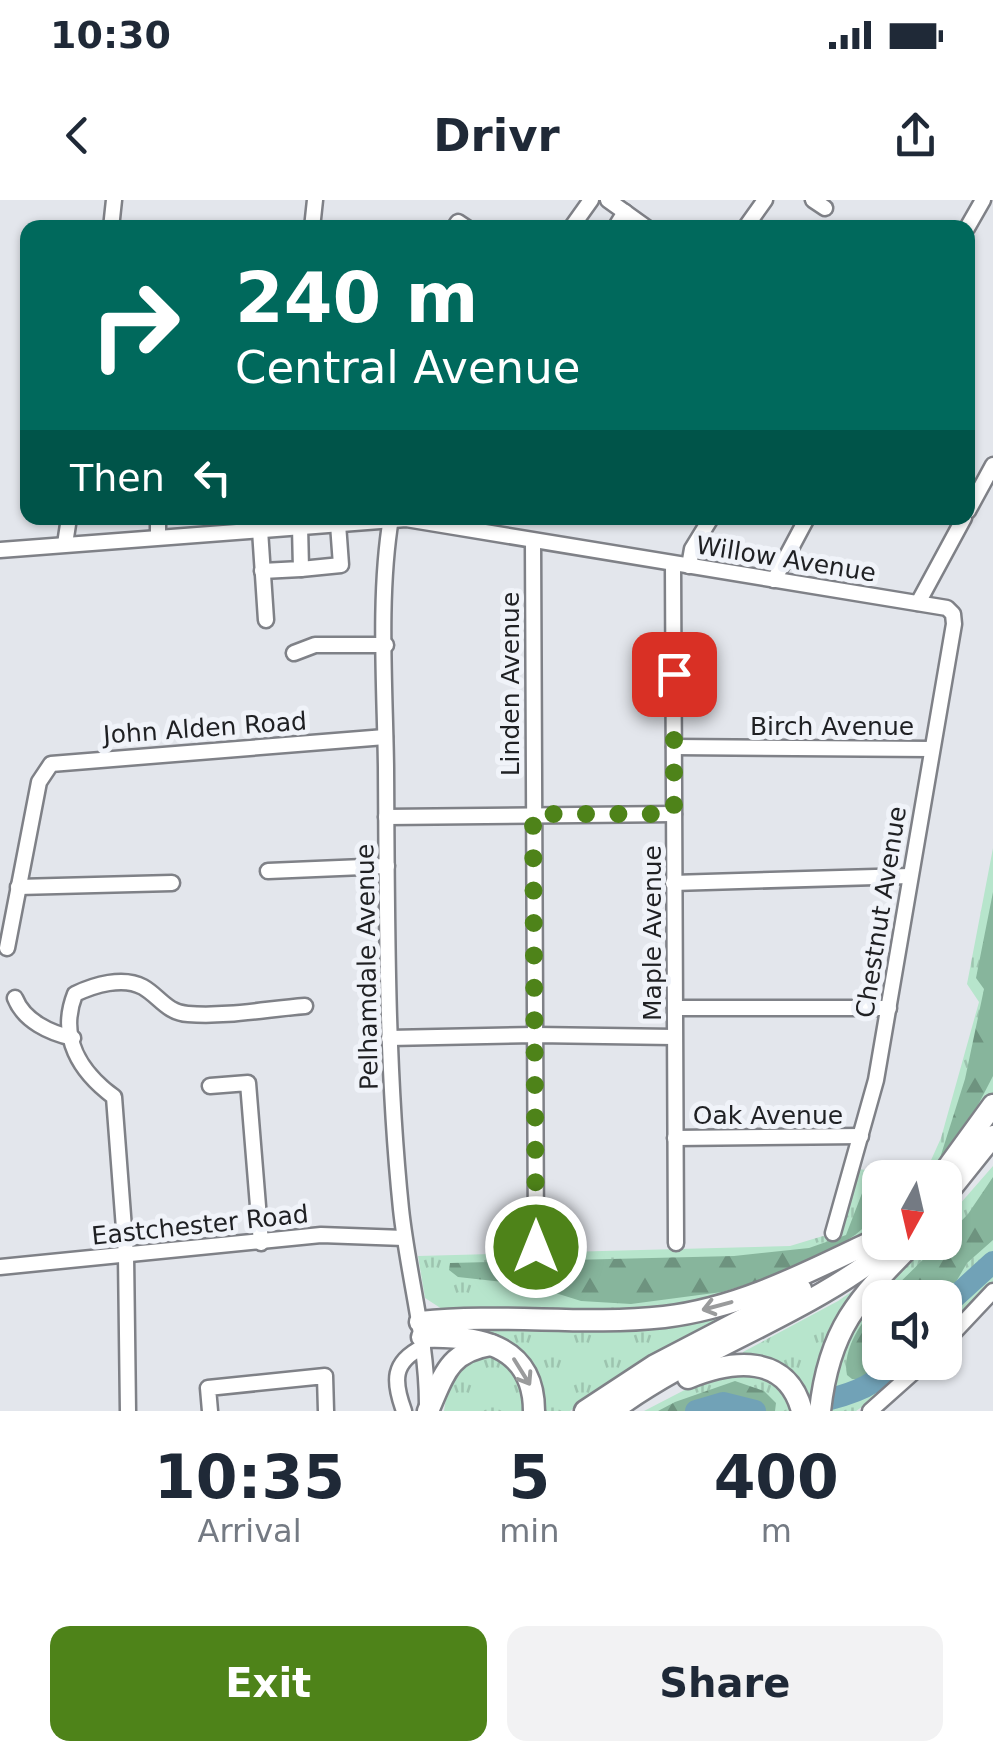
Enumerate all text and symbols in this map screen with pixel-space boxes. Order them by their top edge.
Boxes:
text: 10:30 [50,13,171,57]
icon: back [50,108,105,163]
icon: share [888,108,943,163]
text: Drivr [433,109,560,162]
text: 240 m [235,257,478,339]
icon: right [70,260,200,390]
text: Central Avenue [235,341,580,394]
icon: left [185,450,240,505]
text: Then [70,456,165,500]
street label: Willow Avenue [694,530,878,588]
street label: Linden Avenue [496,592,525,776]
pin [632,632,717,717]
icon: arrive [647,647,702,702]
street label: John Alden Road [100,706,308,750]
street label: Birch Avenue [750,712,914,741]
street label: Chestnut Avenue [850,804,912,1020]
street label: Pelhamdale Avenue [350,844,384,1090]
street label: Maple Avenue [638,845,667,1021]
street label: Oak Avenue [693,1101,843,1130]
north arrow [862,1160,962,1260]
map controls [862,1160,962,1380]
position arrow [484,1195,588,1299]
street label: Eastchester Road [90,1199,310,1251]
button: sound [862,1280,962,1380]
one-way arrow [702,1298,733,1317]
one-way arrow [512,1357,532,1386]
text: 10:35 [154,1442,345,1512]
text: 5 [508,1442,550,1512]
text: 400 [714,1442,839,1512]
text: Arrival [198,1512,302,1550]
text: min [499,1512,560,1550]
text: m [761,1512,792,1550]
button: Exit [50,1626,487,1741]
button: Share [507,1626,943,1741]

